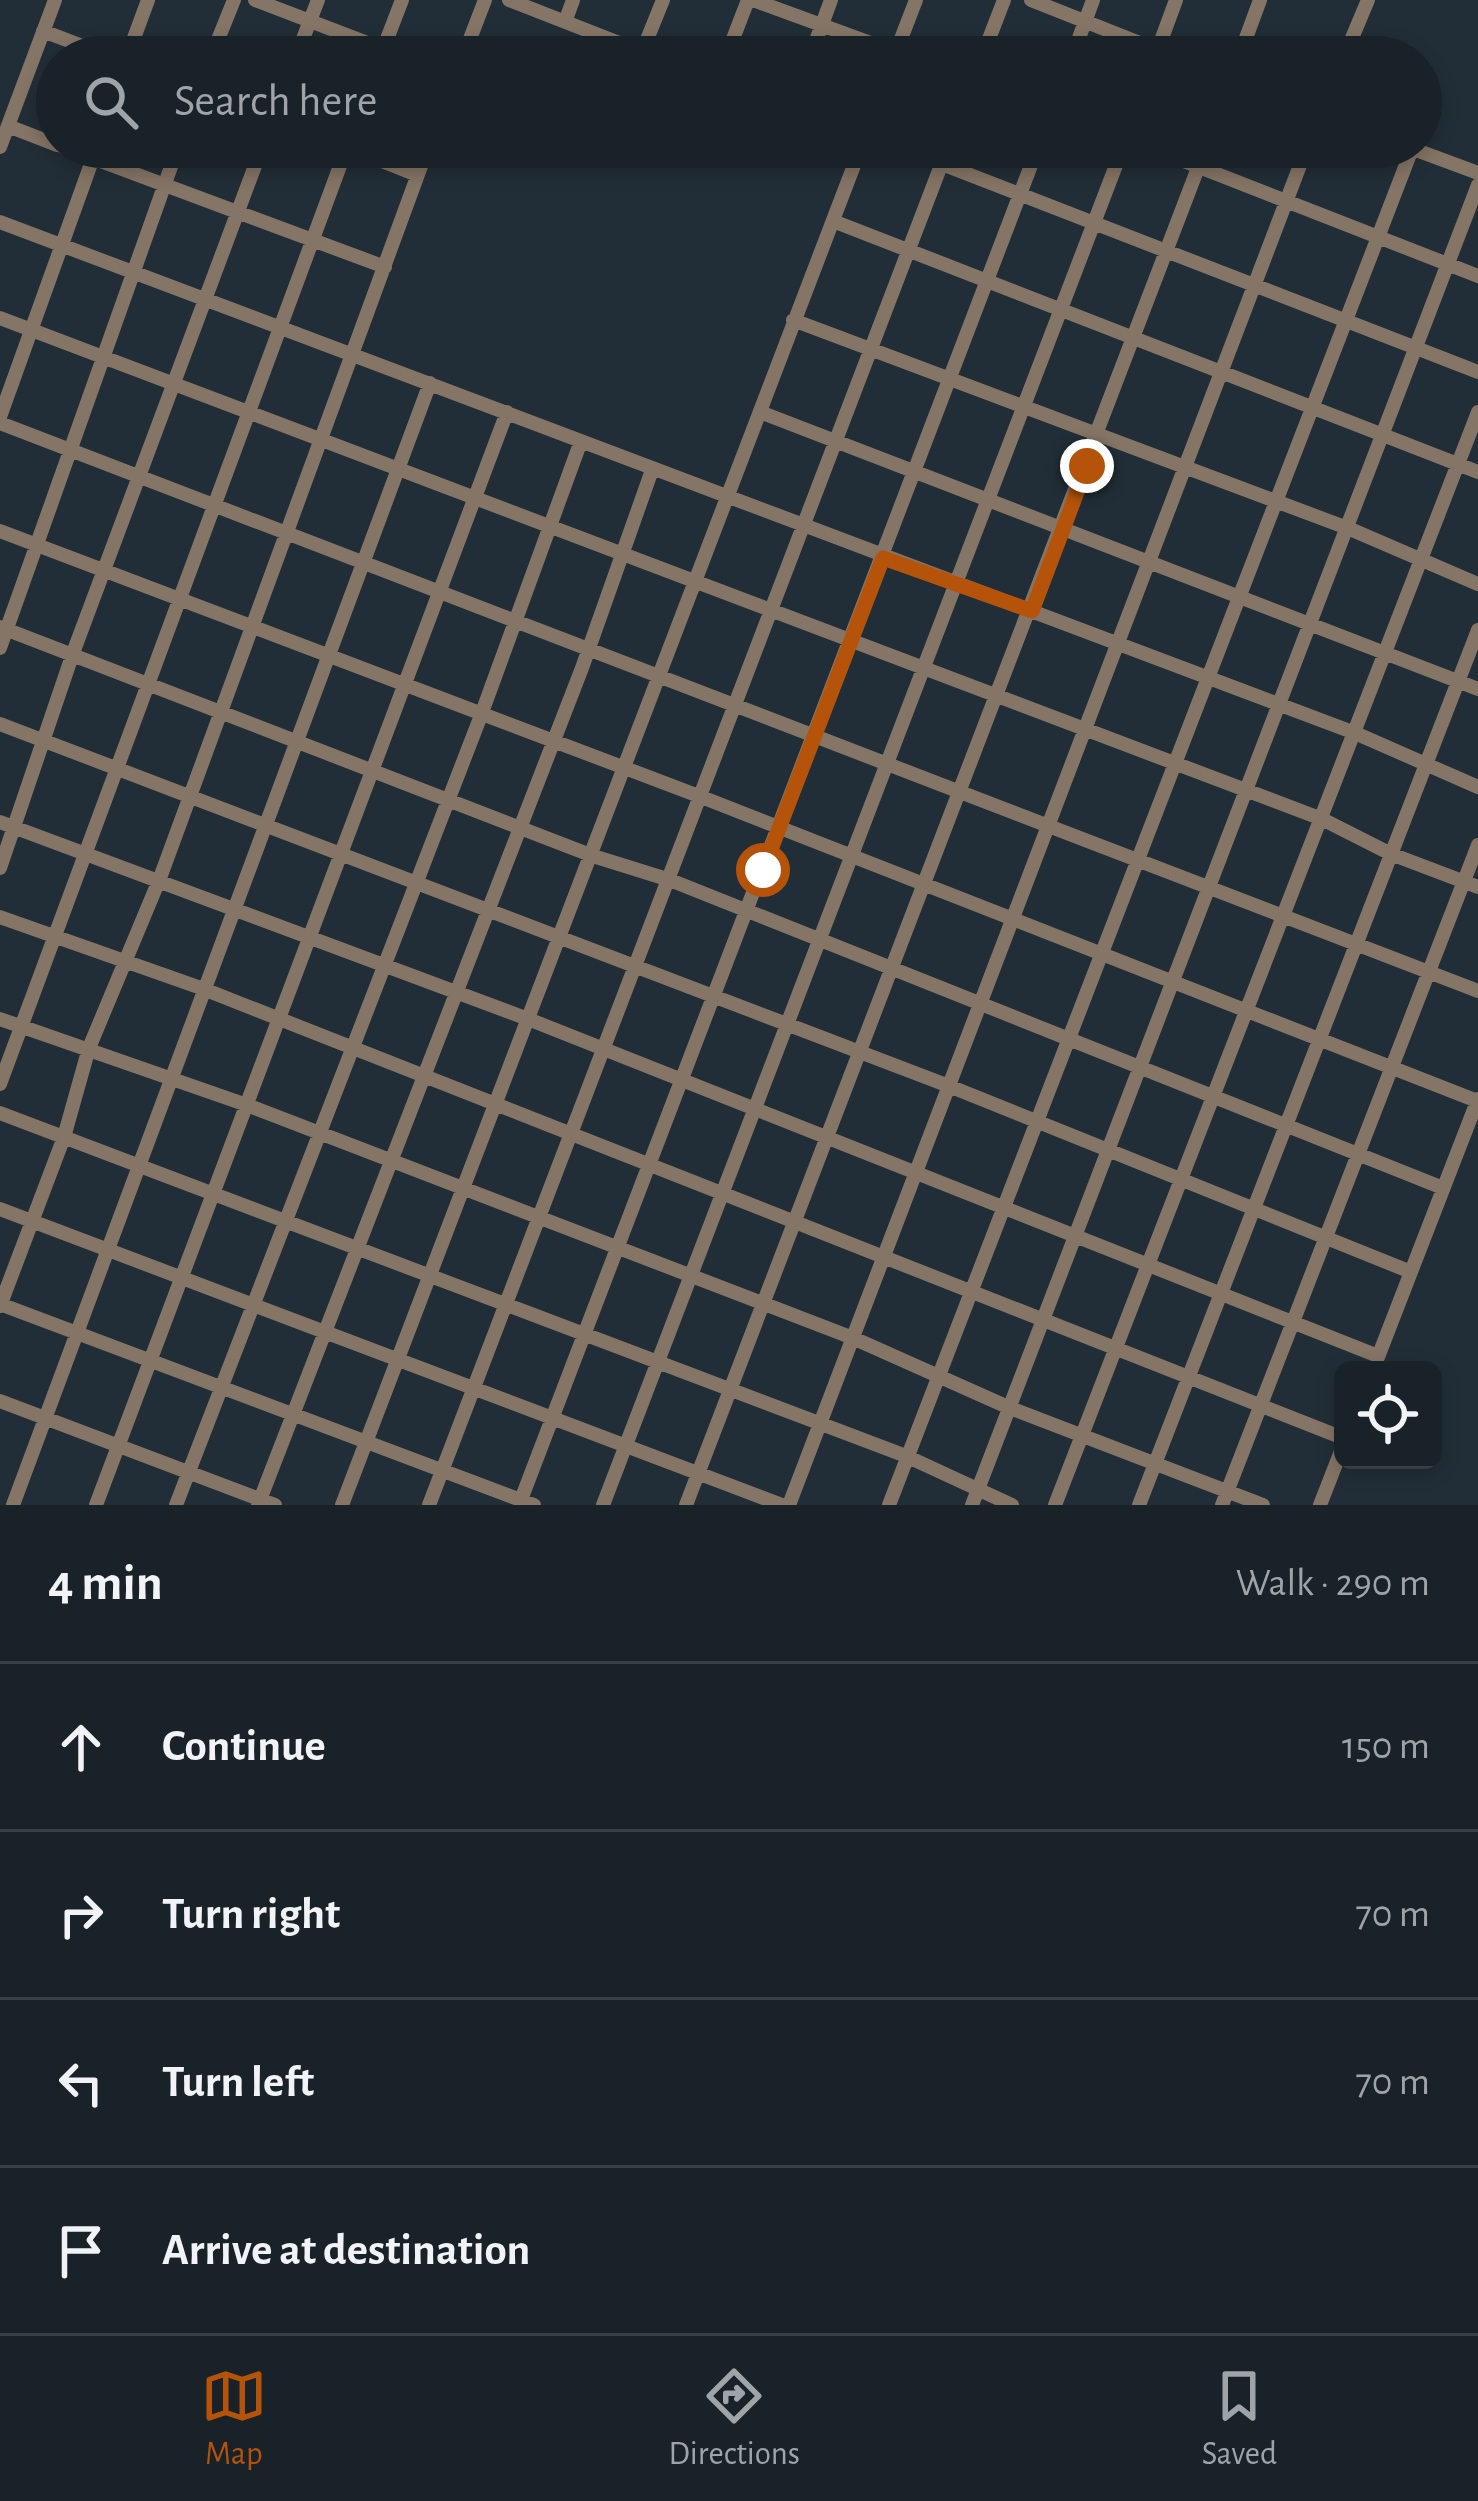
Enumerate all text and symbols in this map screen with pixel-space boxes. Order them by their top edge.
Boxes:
search box [36,36,1442,168]
icon: search [78,69,144,135]
text: Search here [174,79,377,124]
route end [1060,439,1114,493]
route start [736,843,790,897]
map controls [1334,1361,1442,1469]
button: locate [1334,1361,1442,1469]
text: 4 min [48,1558,163,1609]
text: Walk · 290 m [1236,1564,1430,1603]
icon: ahead [48,1714,114,1780]
text: Continue [162,1724,326,1769]
text: 150 m [1342,1727,1430,1766]
icon: right [48,1882,114,1948]
text: Turn right [162,1892,340,1937]
text: 70 m [1356,1895,1430,1934]
icon: left [48,2050,114,2116]
text: Turn left [162,2060,314,2105]
text: 70 m [1356,2063,1430,2102]
icon: arrive [48,2218,114,2284]
text: Arrive at destination [162,2228,530,2273]
tab: Map [201,2363,267,2475]
tab: Directions [668,2363,800,2475]
tab: Saved [1202,2363,1277,2475]

